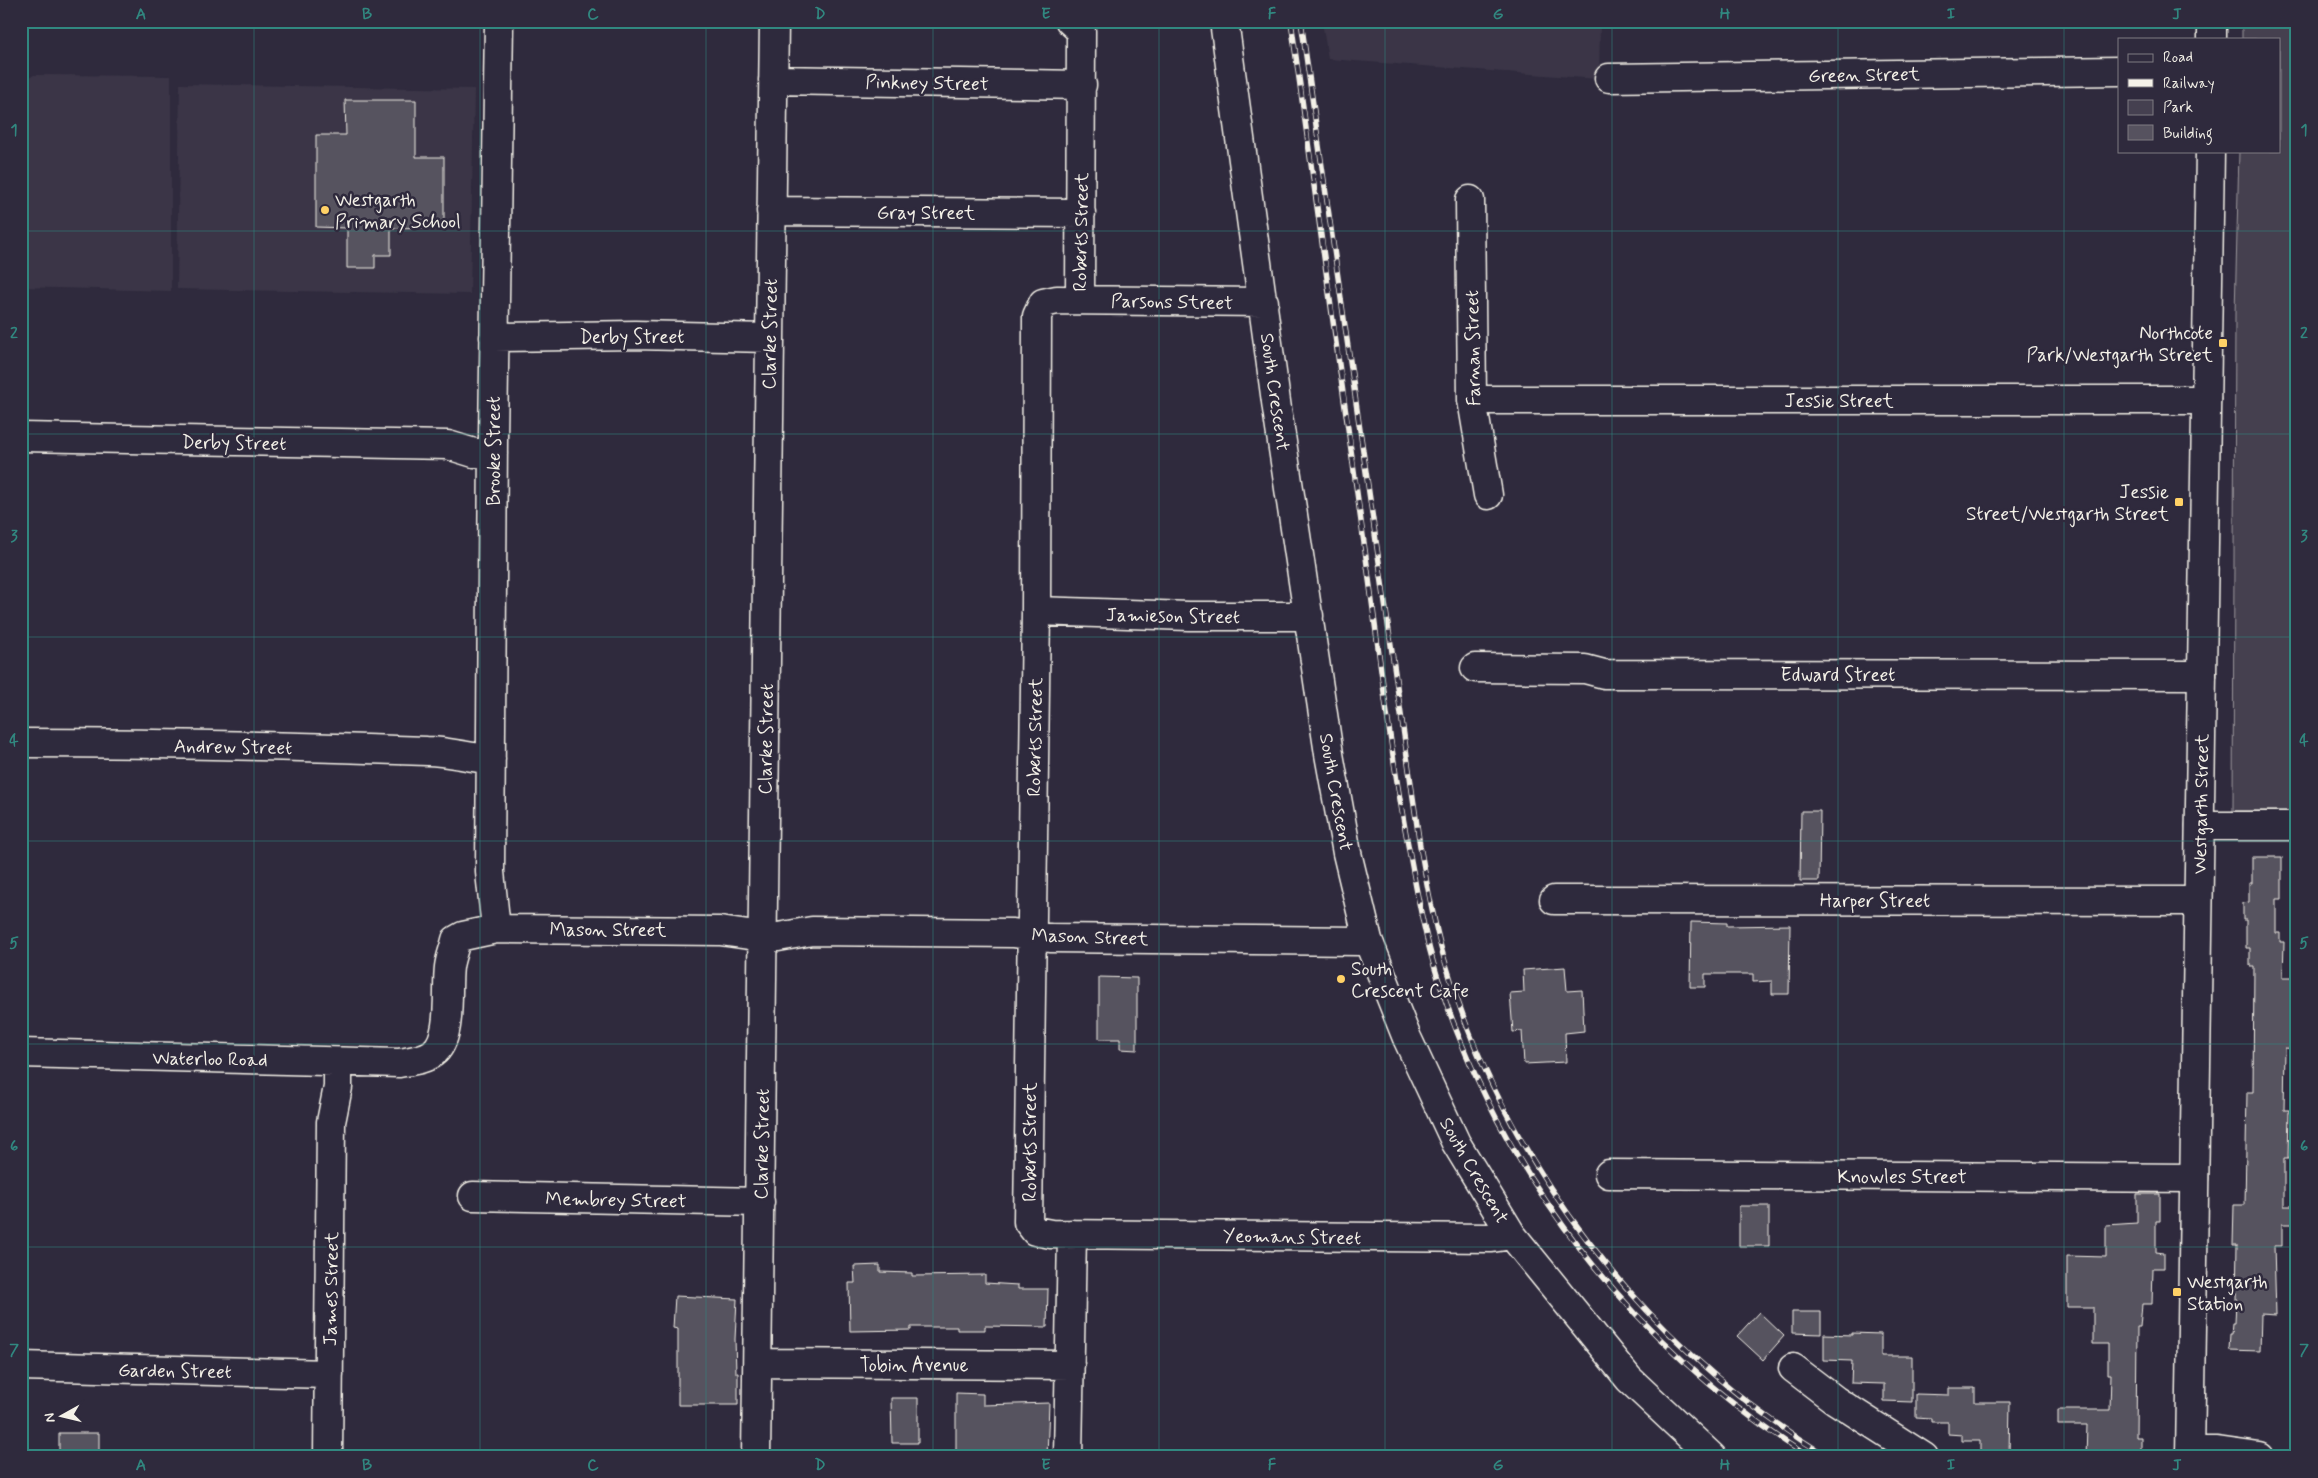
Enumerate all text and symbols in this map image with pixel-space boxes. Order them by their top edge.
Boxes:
text: A [136,4,146,25]
text: B [362,4,372,25]
text: C [587,4,599,25]
text: D [814,4,826,25]
text: E [1041,4,1051,25]
text: F [1268,4,1277,25]
text: G [1493,4,1504,25]
text: H [1720,4,1731,25]
text: I [1947,4,1956,25]
text: J [2172,4,2182,25]
legend [2118,38,2280,152]
text: Road [2163,48,2193,68]
street label: Green Street [1808,62,1920,89]
street label: Pinkney Street [865,70,989,97]
text: Railway [2163,74,2215,94]
text: Park [2163,98,2193,118]
text: 1 [10,120,18,141]
text: 1 [2300,120,2308,141]
text: Building [2163,124,2213,145]
street label: Roberts Street [1068,172,1095,292]
place label: Westgarth Primary School [335,188,461,235]
street label: Gray Street [877,201,975,226]
marker: Westgarth Primary School [319,204,331,216]
street label: Clarke Street [757,278,784,390]
street label: Parsons Street [1111,289,1233,316]
street label: Farnan Street [1460,290,1487,406]
place label: Northcote Park/Westgarth Street [2027,321,2213,369]
text: 2 [10,323,18,344]
text: 2 [2300,323,2308,344]
street label: Derby Street [580,325,684,351]
street label: South Crescent [1254,331,1295,453]
marker: Northcote Park/Westgarth Street [2217,337,2229,349]
street label: Jessie Street [1784,389,1894,414]
street label: Brooke Street [482,396,507,506]
street label: Derby Street [181,430,287,458]
place label: Jessie Street/Westgarth Street [1966,480,2169,528]
marker: Jessie Street/Westgarth Street [2173,496,2185,508]
text: 3 [10,526,18,547]
text: 3 [2300,526,2308,547]
street label: Jamieson Street [1106,603,1240,630]
street label: Edward Street [1781,663,1895,688]
street label: Roberts Street [1022,677,1049,797]
street label: Clarke Street [753,683,780,795]
text: 4 [9,730,19,751]
text: 4 [2299,730,2309,751]
street label: South Crescent [1313,731,1358,853]
street label: Andrew Street [174,734,292,761]
street label: Westgarth Street [2188,734,2216,874]
street label: Harper Street [1820,889,1930,914]
street label: Mason Street [549,918,667,943]
street label: Mason Street [1031,923,1149,952]
text: 5 [9,933,19,954]
text: 5 [2299,933,2309,954]
place label: South Crescent Cafe [1351,957,1469,1004]
marker: South Crescent Cafe [1335,973,1347,985]
street label: Waterloo Road [152,1046,268,1073]
street label: Roberts Street [1018,1082,1043,1202]
street label: Clarke Street [749,1088,776,1200]
street label: South Crescent [1433,1113,1514,1229]
text: 6 [10,1136,18,1157]
text: 6 [2300,1136,2308,1157]
street label: Knowles Street [1837,1165,1967,1190]
street label: Membrey Street [545,1187,687,1214]
street label: Yeomans Street [1223,1224,1361,1251]
street label: James Street [318,1232,345,1346]
place label: Westgarth Station [2187,1270,2268,1317]
marker: Westgarth Station [2171,1286,2183,1298]
text: 7 [9,1340,19,1361]
text: 7 [2299,1340,2309,1361]
street label: Tobin Avenue [860,1353,968,1378]
street label: Garden Street [118,1358,232,1385]
north arrow [38,1390,88,1440]
text: N [41,1412,60,1424]
text: A [136,1455,146,1476]
text: B [362,1455,372,1476]
text: C [587,1455,599,1476]
text: D [814,1455,826,1476]
text: E [1041,1455,1051,1476]
text: F [1268,1455,1277,1476]
text: G [1493,1455,1504,1476]
text: H [1720,1455,1731,1476]
text: I [1947,1455,1956,1476]
text: J [2172,1455,2182,1476]

